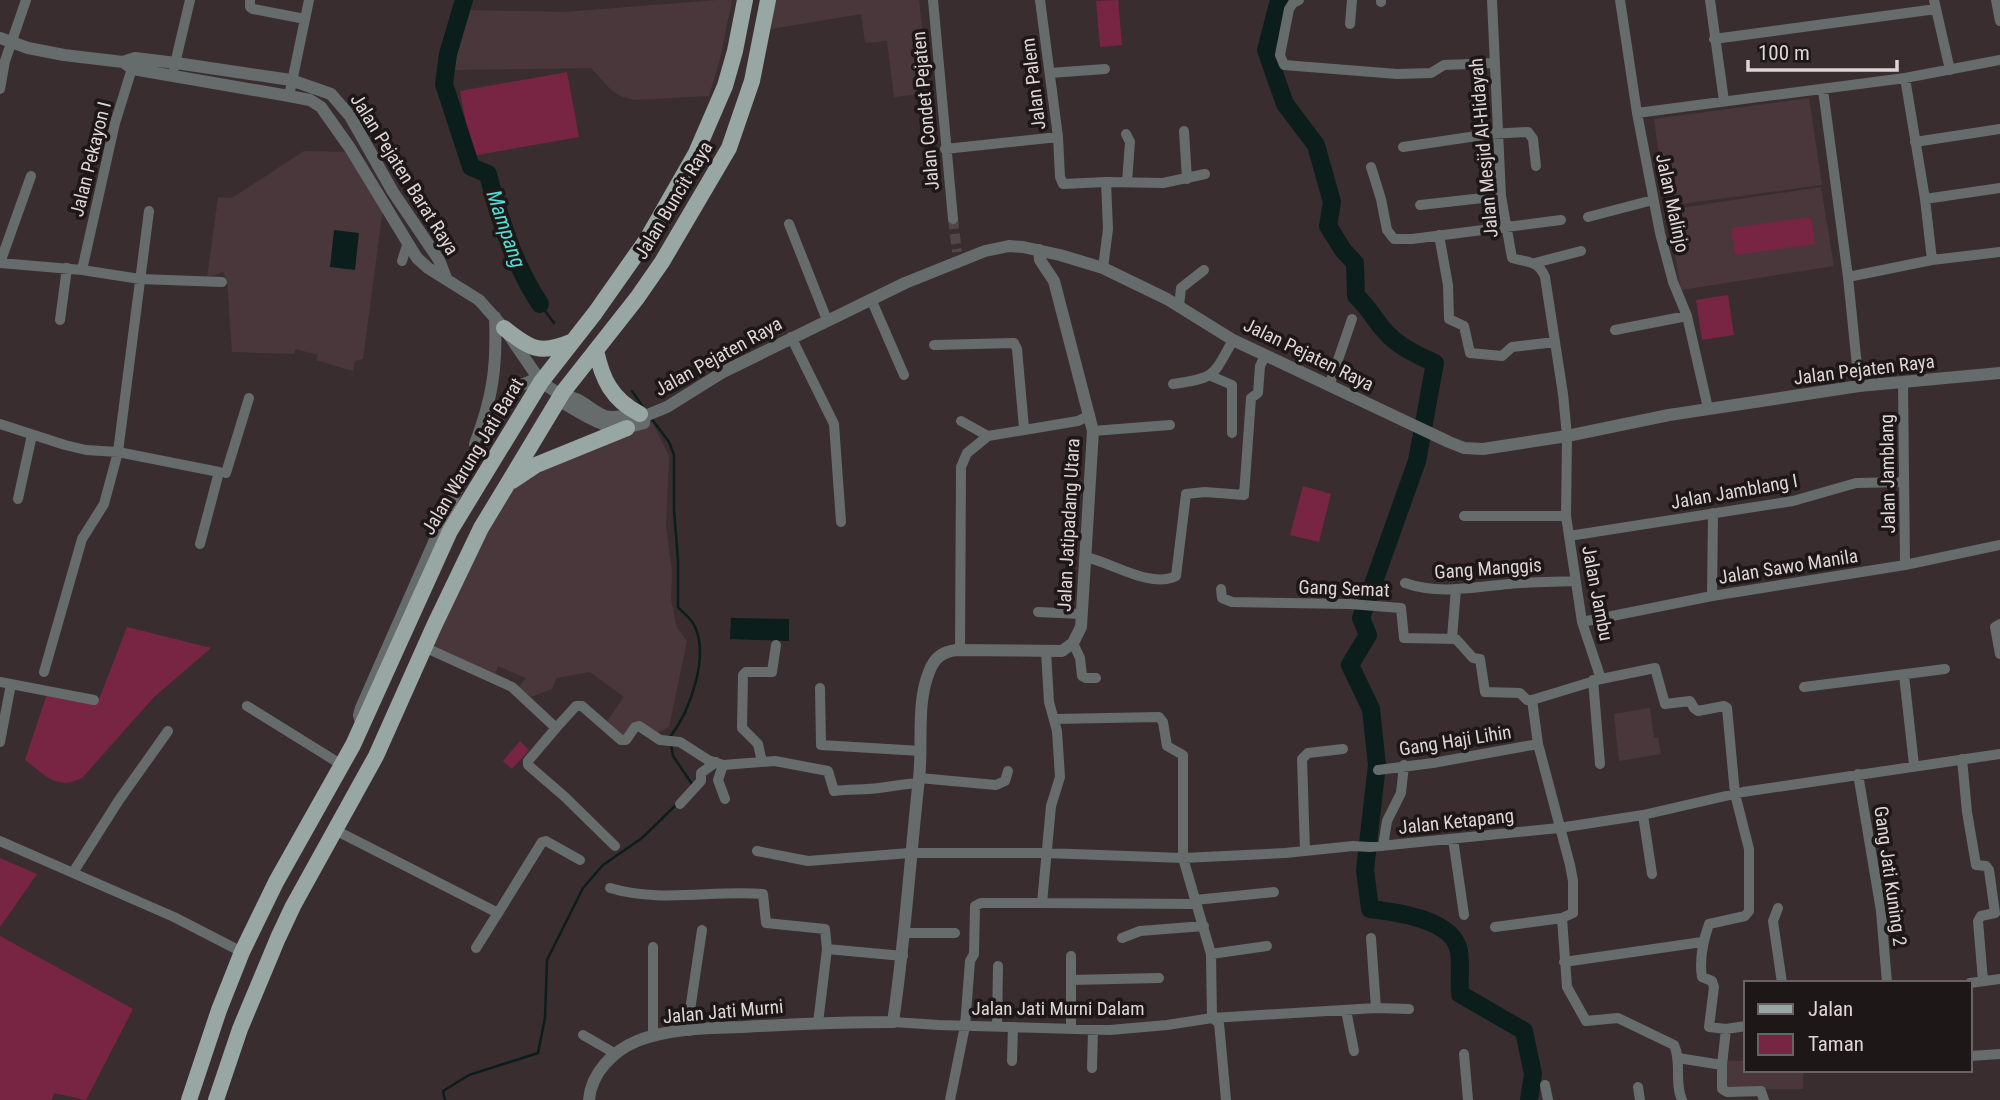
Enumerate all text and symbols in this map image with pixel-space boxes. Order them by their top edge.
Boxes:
scale bar [1748,28,1897,72]
street label: Jalan Condet Pejaten [907,30,944,191]
street label: Jalan Palem [1016,37,1051,131]
text: 100 m [1758,41,1810,65]
street label: Jalan Mesjid Al-Hidayah [1464,57,1503,239]
street label: Jalan Pejaten Barat Raya [346,89,464,259]
street label: Jalan Pekayon I [65,99,116,219]
street label: Jalan Buncit Raya [629,137,718,263]
street label: Jalan Malinjo [1651,152,1694,255]
water label: Mampang [482,187,530,271]
street label: Jalan Pejaten Raya [651,312,786,401]
street label: Jalan Pejaten Raya [1240,313,1378,396]
street label: Jalan Pejaten Raya [1792,349,1936,390]
street label: Jalan Warung Jati Barat [417,374,528,539]
street label: Jalan Jamblang [1875,414,1900,534]
street label: Jalan Jatipadang Utara [1052,438,1085,612]
street label: Jalan Jamblang I [1669,469,1799,514]
street label: Jalan Jambu [1577,544,1618,643]
street label: Jalan Sawo Manila [1717,544,1860,589]
street label: Gang Manggis [1434,553,1543,584]
street label: Gang Semat [1298,575,1390,602]
street label: Gang Haji Lihin [1397,720,1513,761]
street label: Jalan Ketapang [1397,804,1515,839]
street label: Gang Jati Kuning 2 [1869,805,1912,948]
legend [1744,981,1972,1072]
street label: Jalan Jati Murni [662,995,784,1028]
street label: Jalan Jati Murni Dalam [972,997,1144,1020]
text: Jalan [1808,997,1853,1021]
text: Taman [1808,1032,1864,1056]

